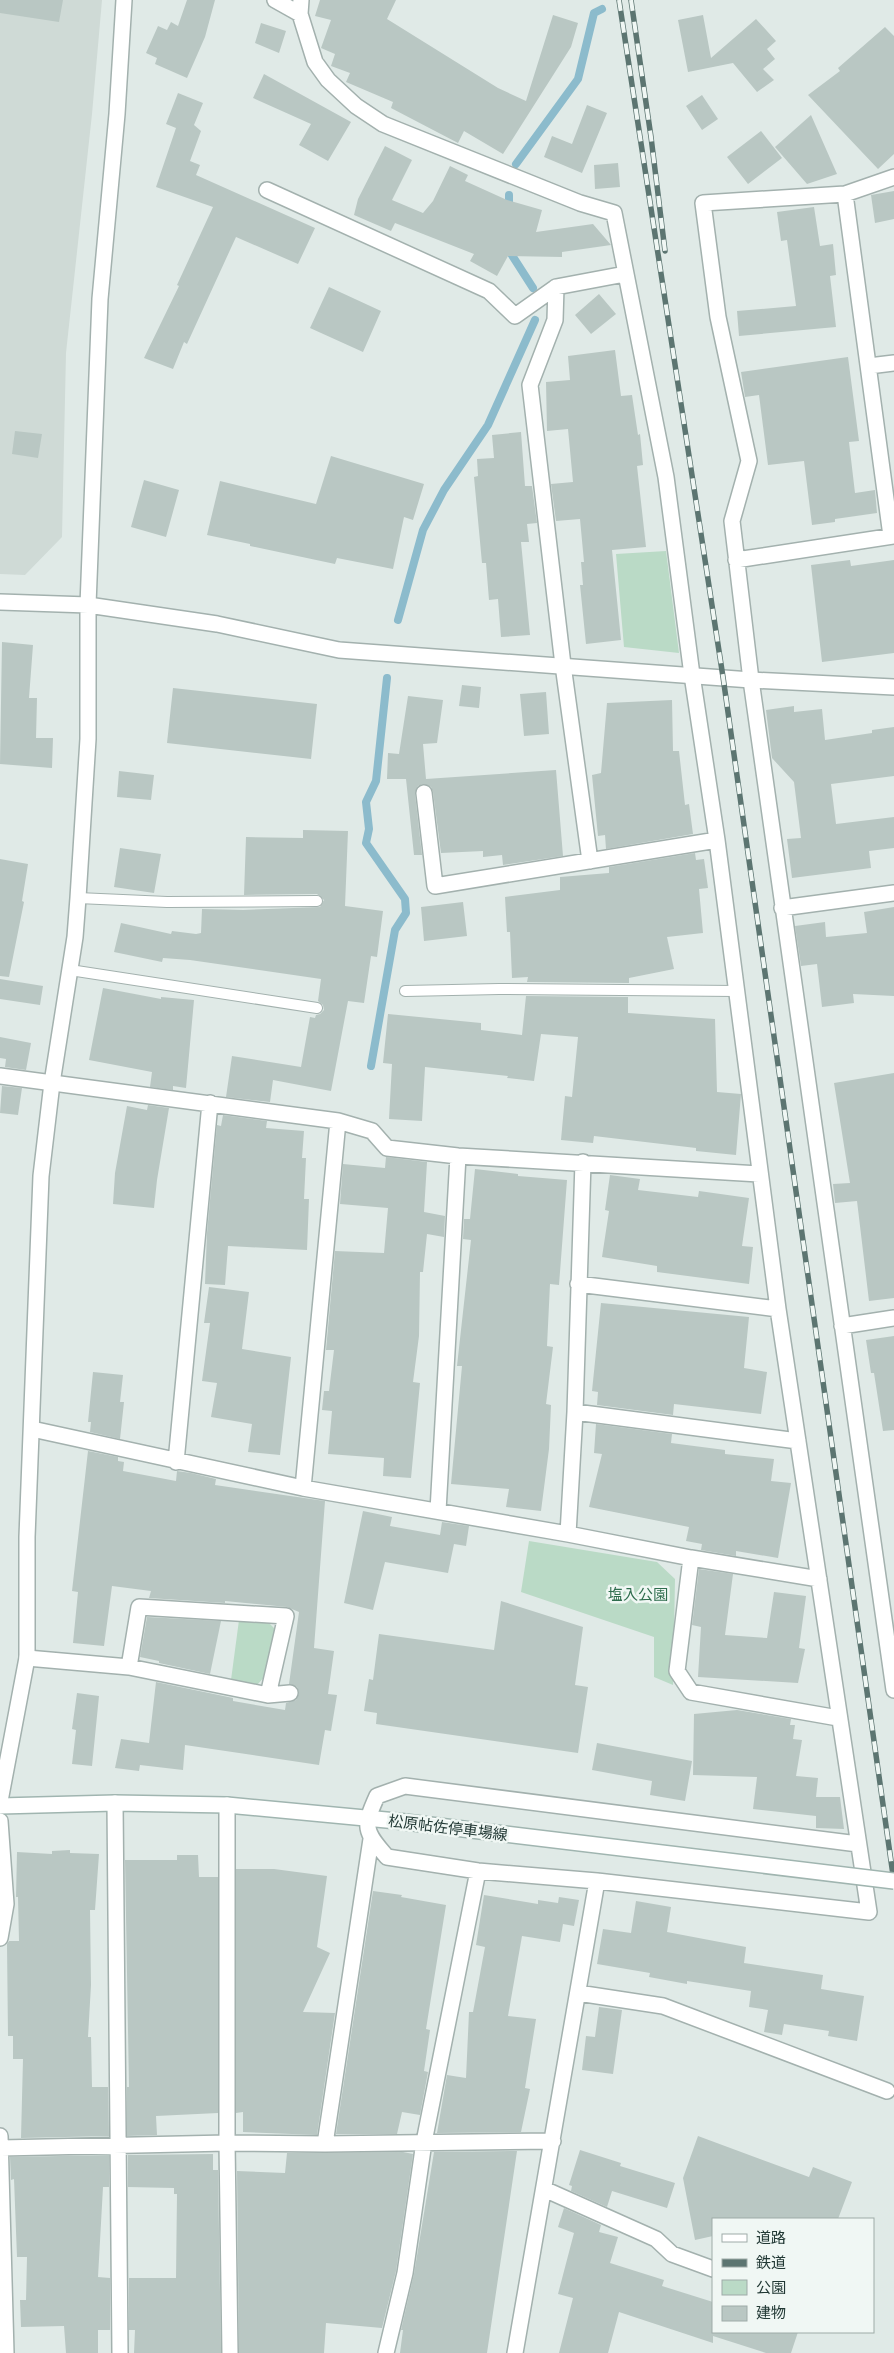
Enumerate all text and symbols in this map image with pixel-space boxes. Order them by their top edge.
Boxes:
park label: 塩入公園 [608,1585,668,1604]
street label: 松原帖佐停車場線 [387,1811,509,1844]
legend [712,2218,874,2333]
text: 道路 [756,2228,786,2247]
text: 鉄道 [756,2253,786,2272]
text: 公園 [756,2278,786,2297]
text: 建物 [756,2303,786,2322]

